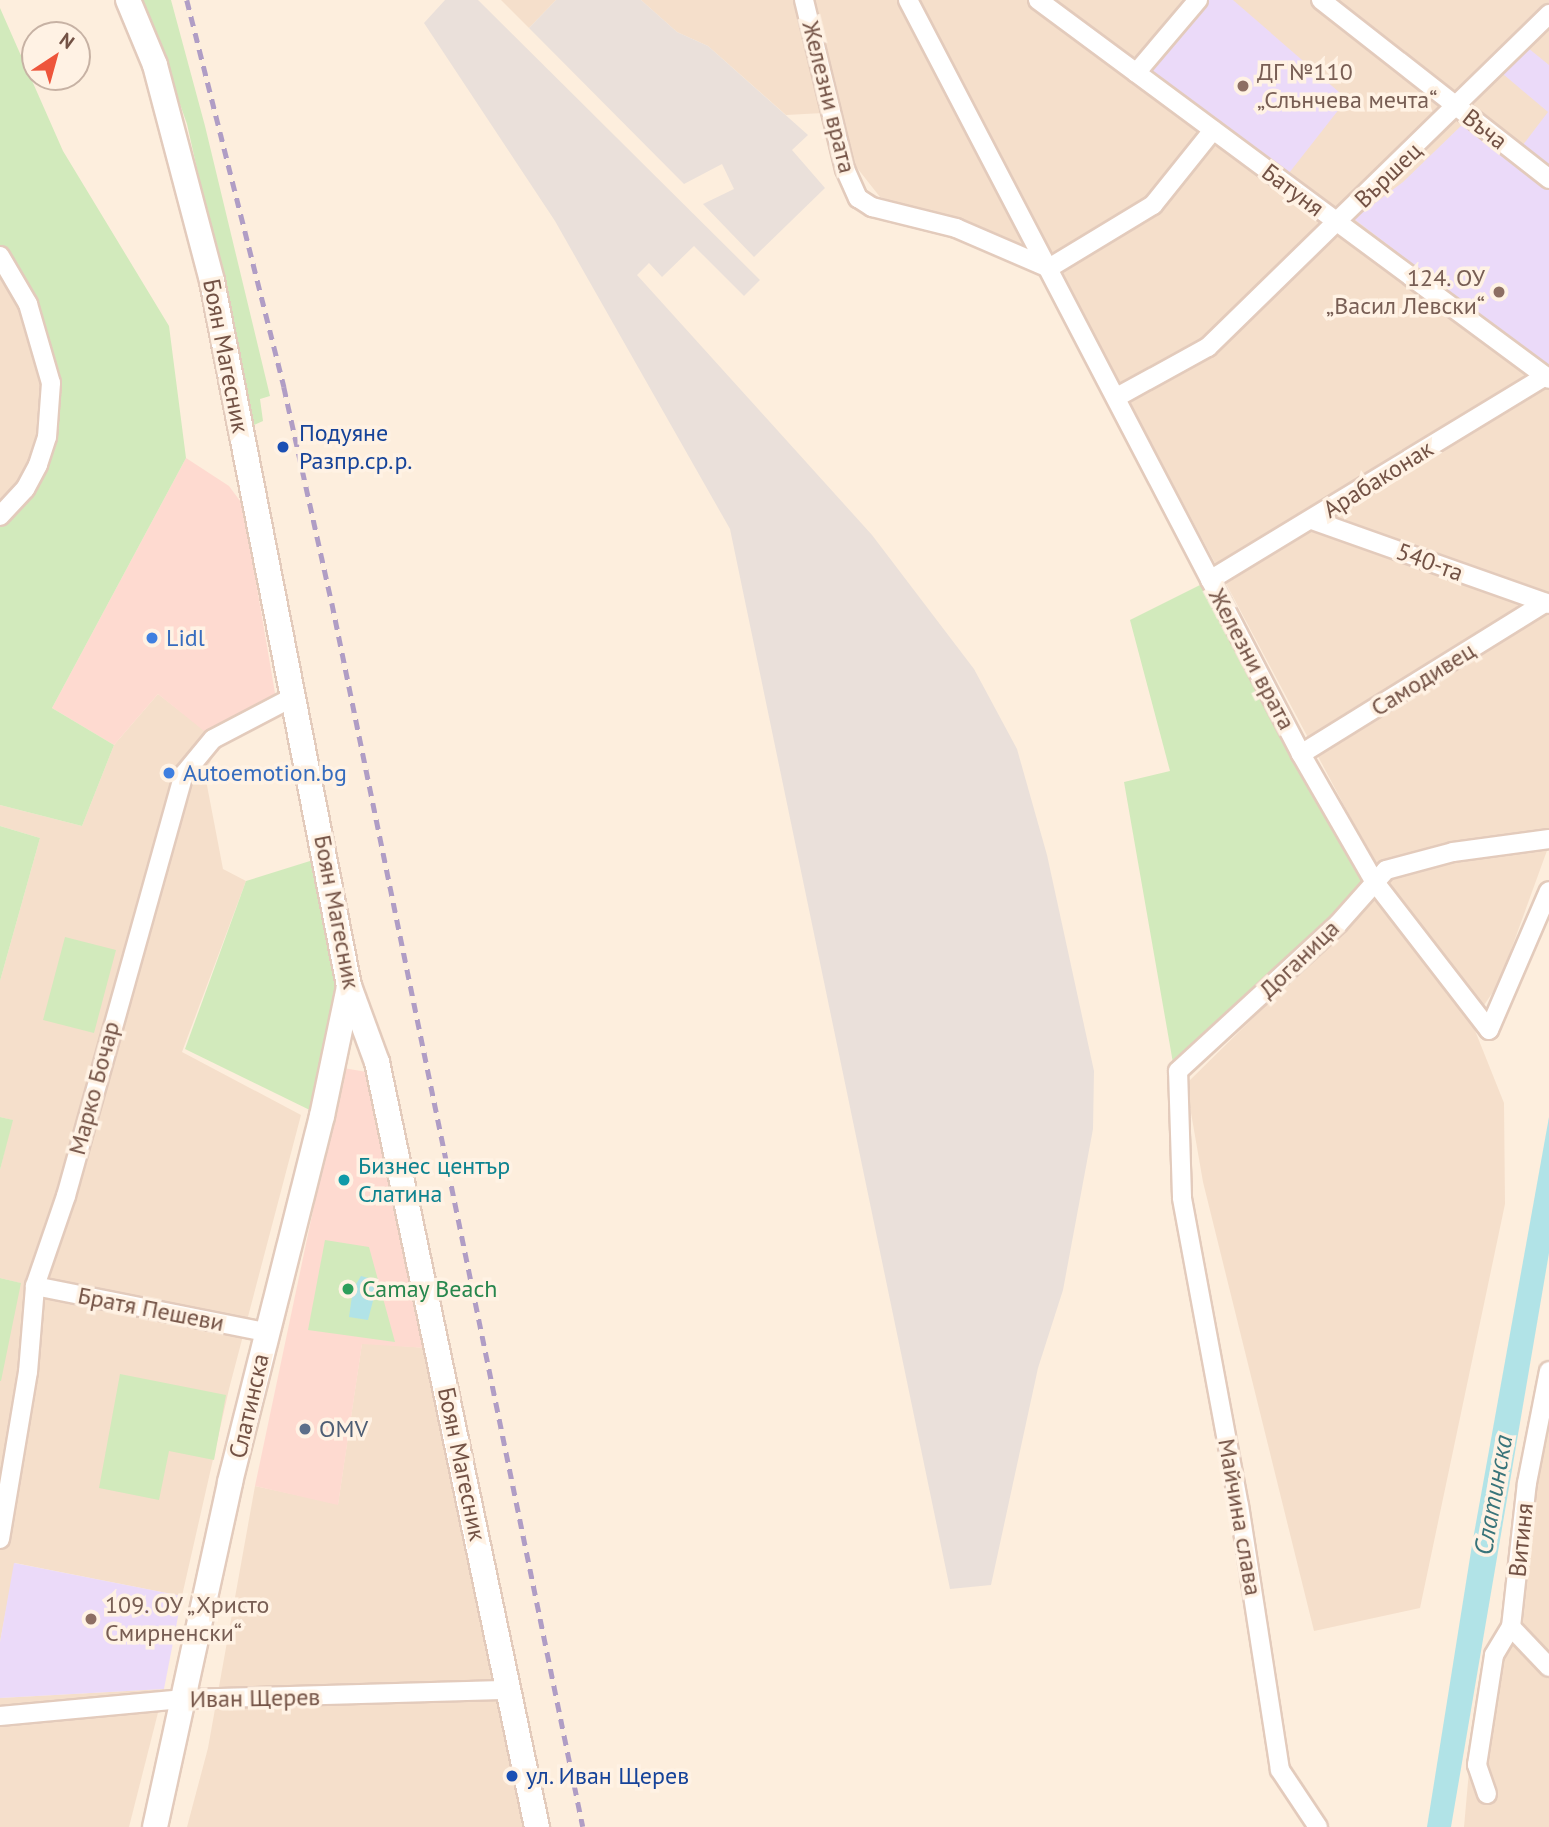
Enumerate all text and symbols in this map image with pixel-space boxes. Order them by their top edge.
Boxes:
street label: Железни врата [796,18,862,176]
north arrow [21,21,91,91]
text: N [55,27,79,54]
place label: ДГ №110 „Слънчева мечта“ [1257,58,1437,114]
marker: ДГ №110 „Слънчева мечта“ [1235,78,1251,94]
street label: Въча [1457,103,1513,155]
street label: Вършец [1349,136,1427,214]
street label: Батуня [1256,157,1330,223]
place label: 124. ОУ „Васил Левски“ [1326,264,1485,320]
street label: Боян Магесник [197,276,255,436]
marker: 124. ОУ „Васил Левски“ [1491,284,1507,300]
place label: Подуяне Разпр.ср.р. [299,419,412,475]
street label: Арабаконак [1318,434,1438,524]
marker: Подуяне Разпр.ср.р. [273,437,293,457]
street label: 540-та [1393,537,1467,587]
street label: Железни врата [1203,583,1301,735]
place label: Lidl [166,624,205,652]
marker: Lidl [144,630,160,646]
street label: Самодивец [1366,636,1480,722]
place label: Autoemotion.bg [183,759,347,787]
marker: Autoemotion.bg [161,765,177,781]
street label: Боян Магесник [308,832,366,992]
street label: Доганица [1253,914,1345,1004]
street label: Марко Бочар [62,1018,126,1158]
place label: Бизнес център Слатина [358,1152,510,1208]
marker: Бизнес център Слатина [336,1172,352,1188]
place label: Camay Beach [362,1275,498,1303]
street label: Братя Пешеви [75,1281,227,1337]
marker: Camay Beach [340,1281,356,1297]
street label: Слатинска [223,1351,275,1461]
street label: Боян Магесник [432,1384,492,1544]
place label: OMV [319,1415,368,1443]
marker: OMV [297,1421,313,1437]
water label: Слатинска [1467,1433,1519,1557]
street label: Майчина слава [1212,1436,1268,1598]
street label: Витиня [1503,1502,1539,1578]
place label: 109. ОУ „Христо Смирненски“ [105,1591,274,1647]
marker: 109. ОУ „Христо Смирненски“ [83,1611,99,1627]
street label: Иван Щерев [189,1682,321,1714]
place label: ул. Иван Щерев [526,1762,691,1790]
marker: ул. Иван Щерев [504,1768,520,1784]

